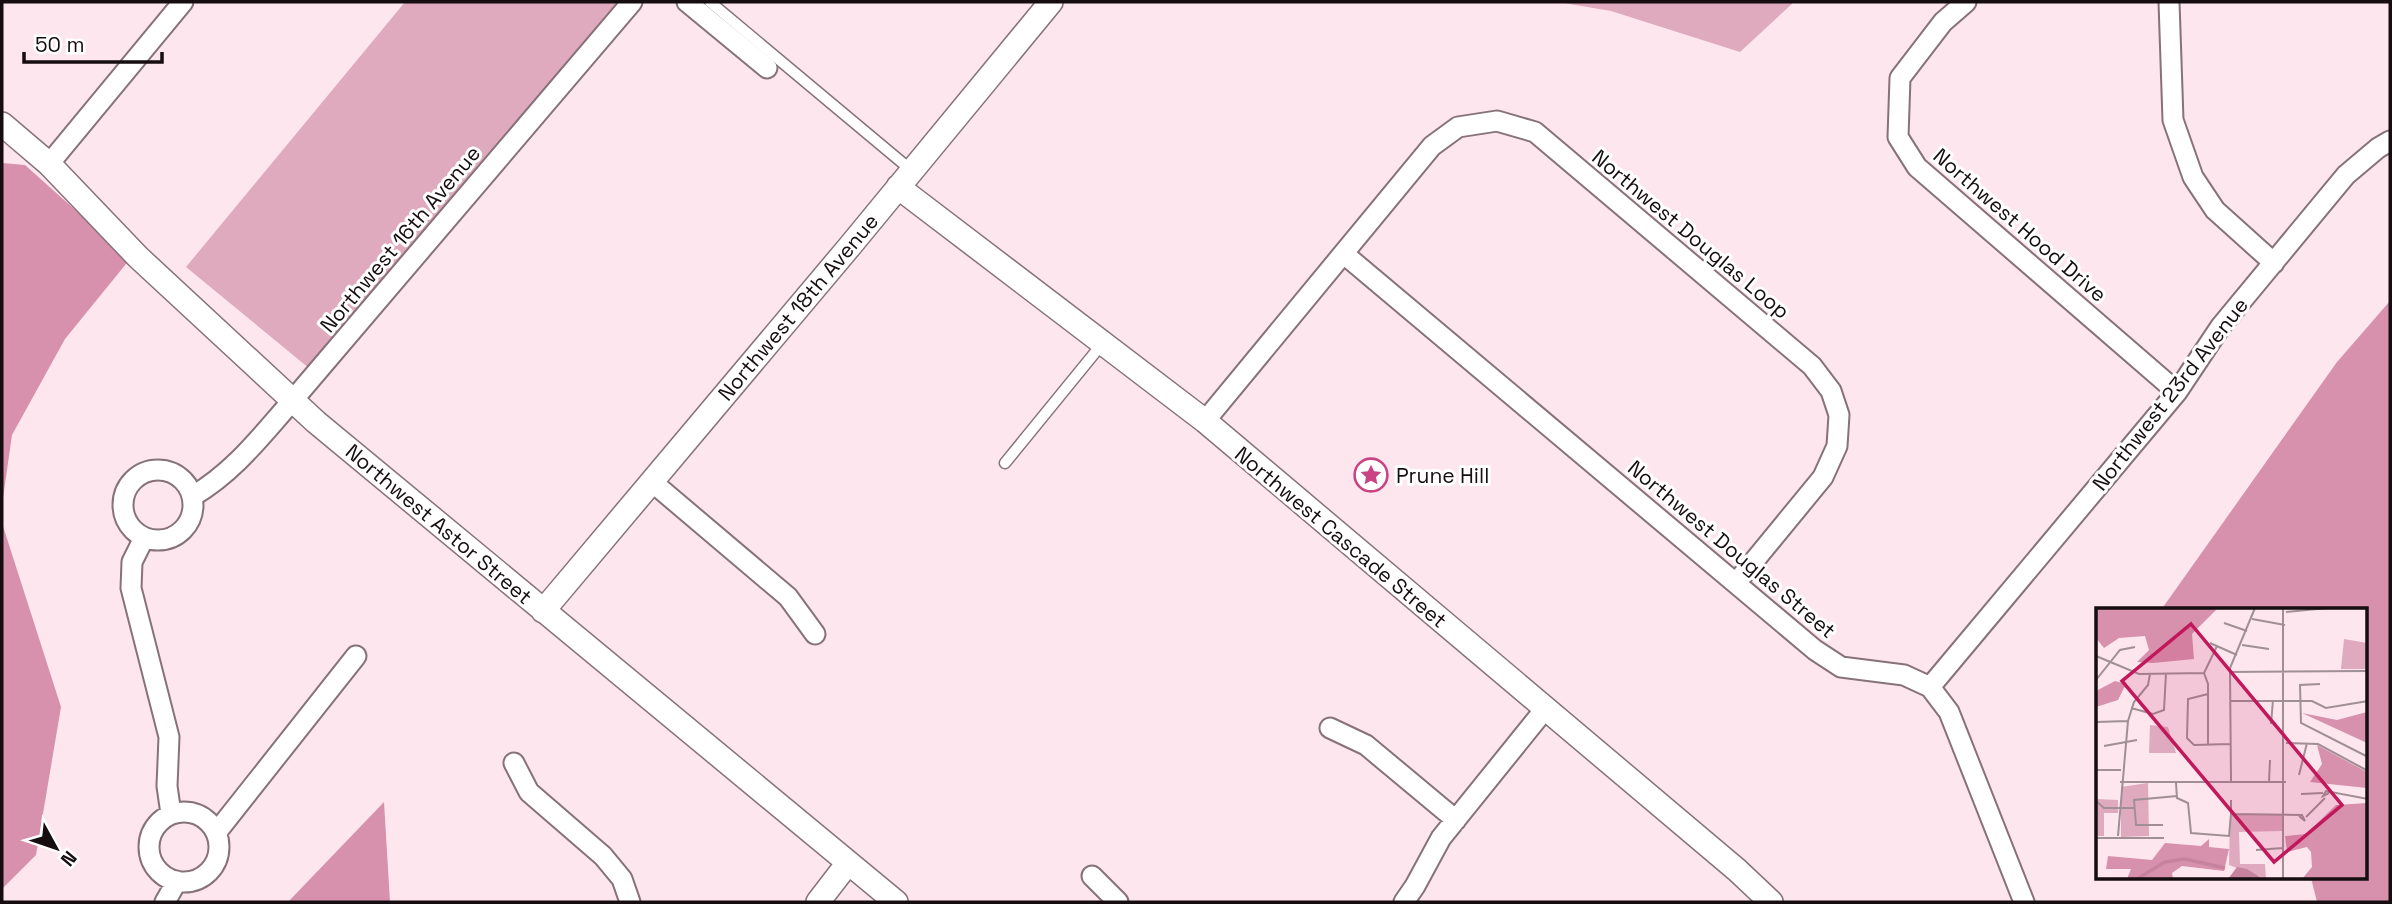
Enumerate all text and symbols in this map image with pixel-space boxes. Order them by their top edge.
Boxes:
scale bar [24,21,163,65]
text: 50 m [35,31,85,58]
street label: Northwest 16th Avenue [314,140,486,338]
street label: Northwest Hood Drive [1928,142,2112,308]
street label: Northwest Douglas Loop [1587,143,1795,325]
street label: Northwest 18th Avenue [712,208,884,406]
street label: Northwest 23rd Avenue [2086,292,2254,496]
street label: Northwest Astor Street [340,438,538,610]
street label: Northwest Cascade Street [1229,440,1453,634]
street label: Northwest Douglas Street [1623,454,1841,644]
place icon: Prune Hill [1352,456,1390,494]
place label: Prune Hill [1396,462,1489,489]
inset map [2096,608,2368,880]
north arrow [21,813,91,883]
text: N [55,846,82,872]

